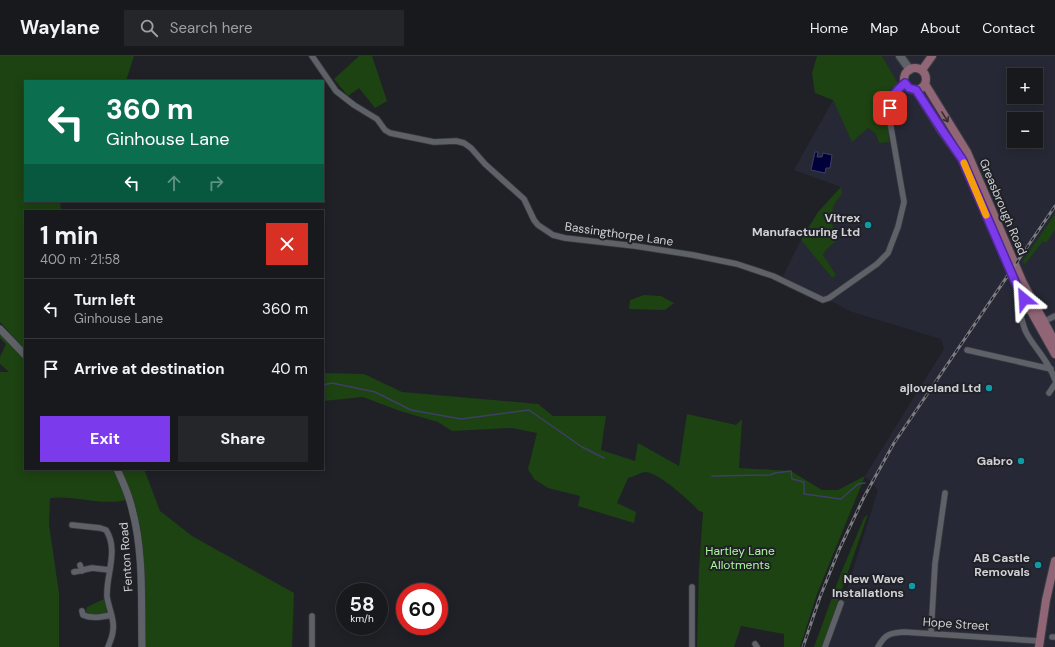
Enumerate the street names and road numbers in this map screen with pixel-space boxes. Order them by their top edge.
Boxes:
street label: Greasbrough Road [975,156,1031,258]
street label: Bassingthorpe Lane [564,218,675,250]
street label: Fenton Road [116,522,136,592]
street label: Hope Street [922,614,990,634]

